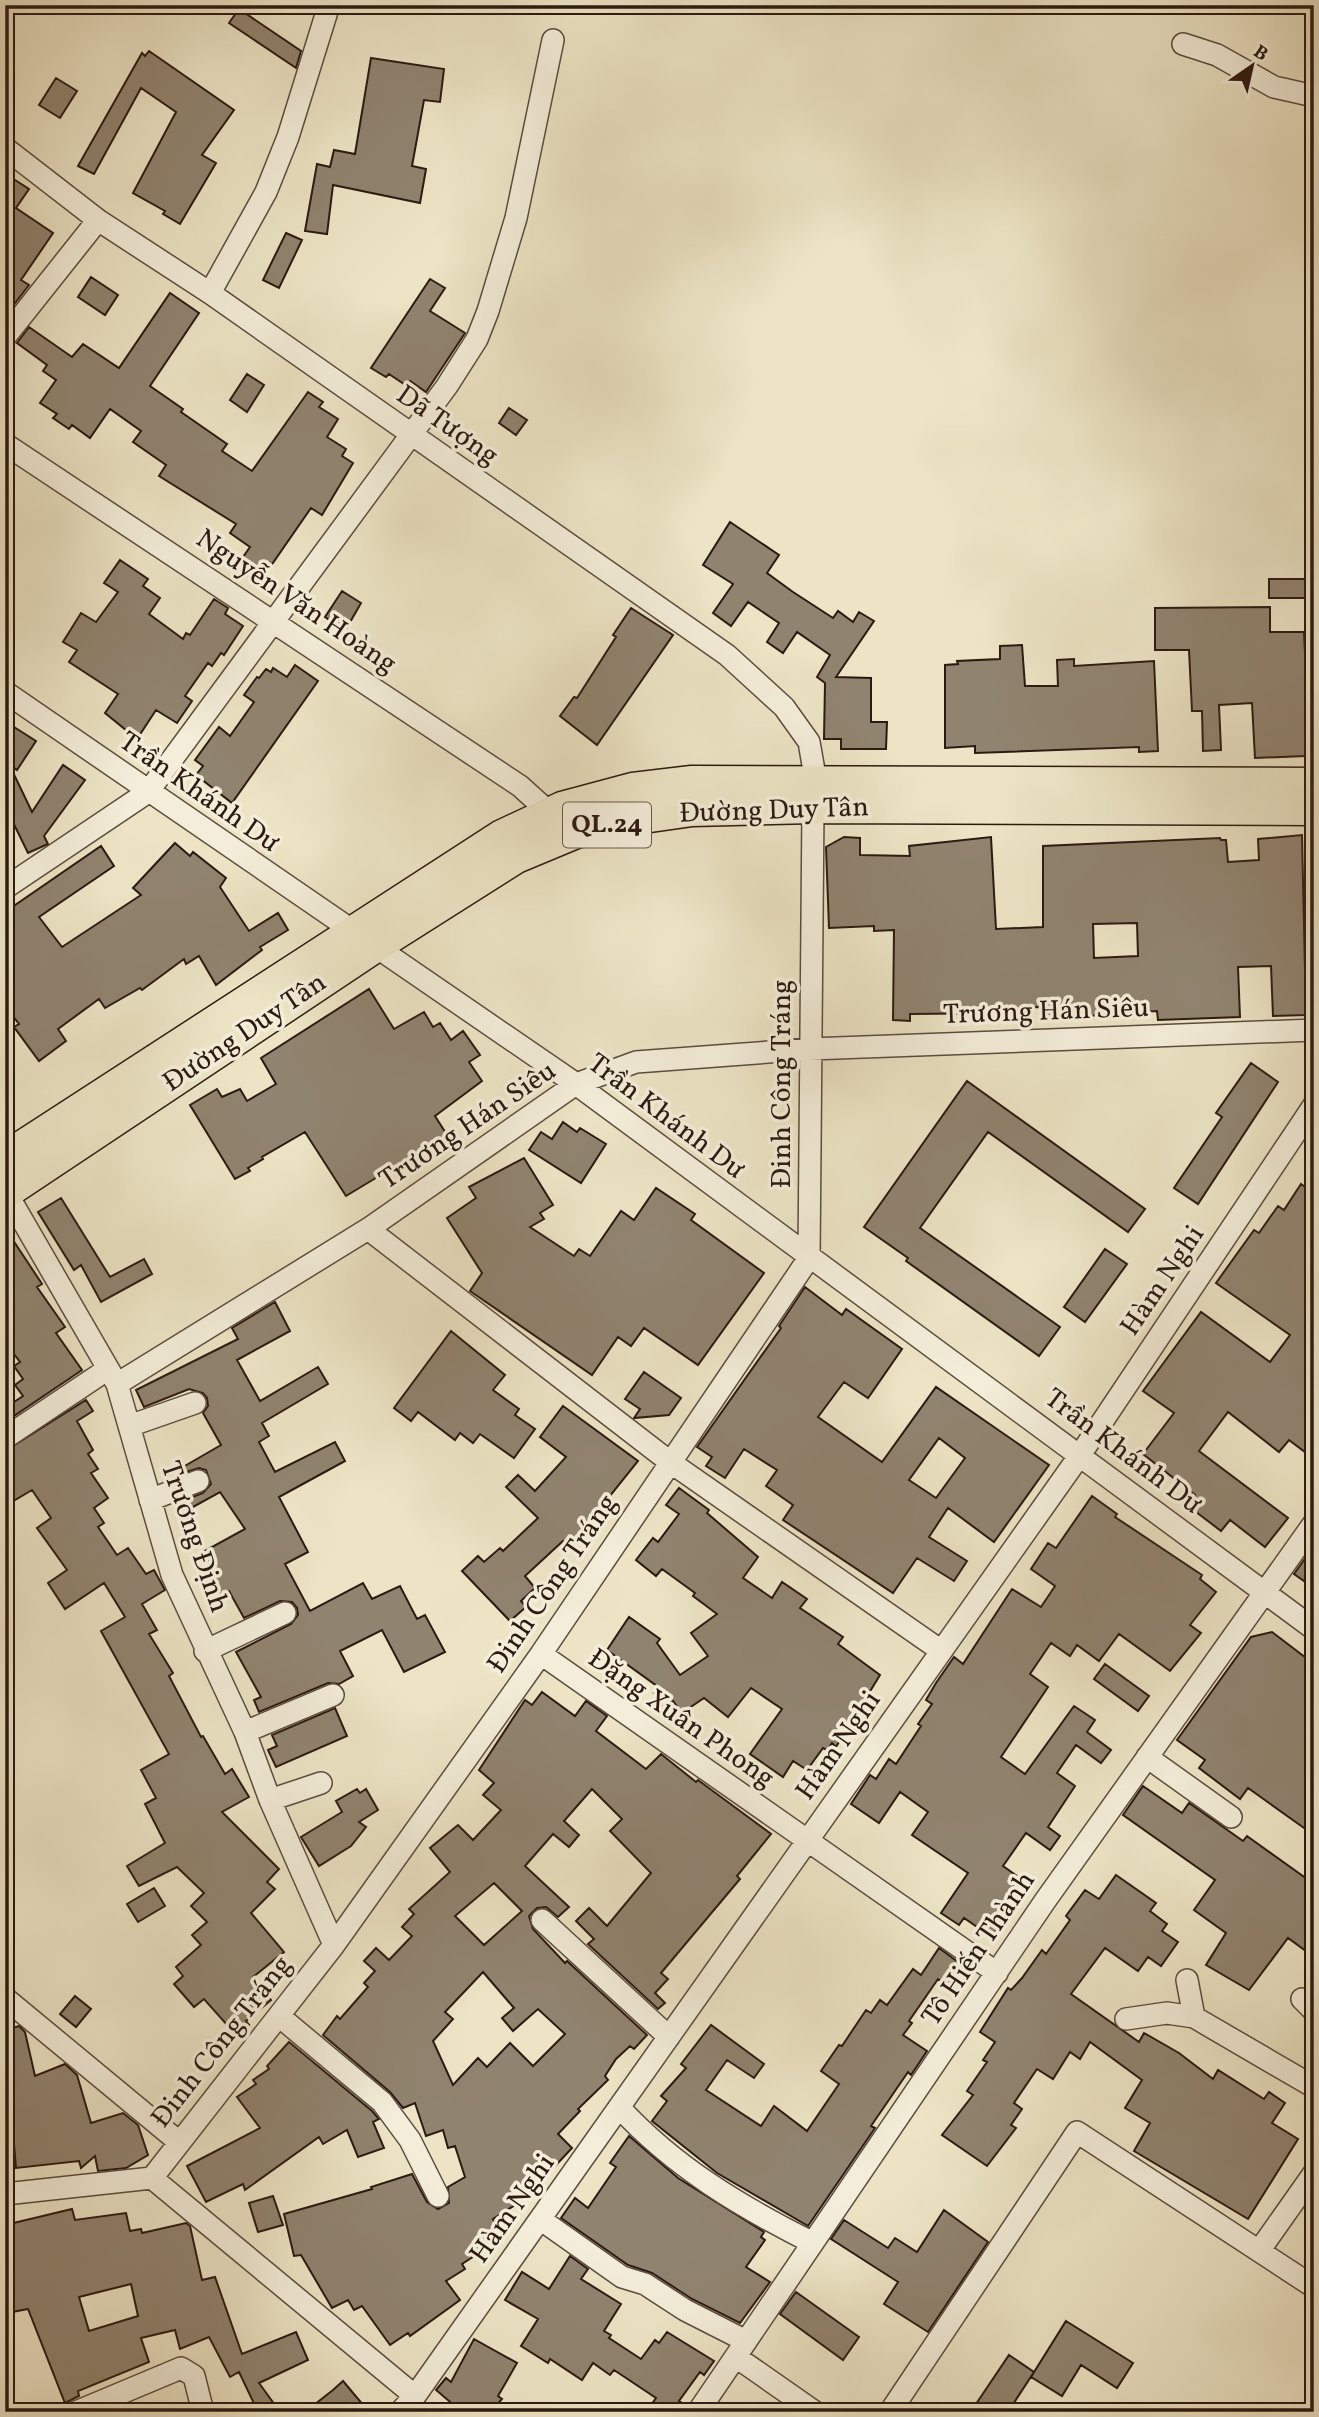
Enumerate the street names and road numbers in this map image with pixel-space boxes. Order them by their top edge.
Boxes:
street label: Dã Tượng [388,376,506,476]
street label: Nguyễn Văn Hoàng [188,520,404,684]
street label: Trần Khánh Dư [111,723,287,863]
street label: Đường Duy Tân [678,788,870,834]
road number: QL.24 [563,803,651,848]
street label: Đường Duy Tân [155,964,335,1102]
street label: Đinh Công Tráng [763,980,802,1188]
street label: Trương Hán Siêu [942,989,1150,1035]
street label: Trần Khánh Dư [579,1045,753,1189]
street label: Trương Hán Siêu [372,1052,564,1200]
street label: Hàm Nghi [1112,1218,1214,1344]
street label: Trần Khánh Dư [1036,1380,1210,1524]
street label: Trương Định [150,1456,238,1618]
street label: Đinh Công Tráng [478,1487,628,1681]
street label: Đặng Xuân Phong [580,1640,782,1798]
street label: Hàm Nghi [787,1683,891,1809]
street label: Tô Hiến Thành [913,1864,1045,2034]
street label: Đinh Công Tráng [142,1948,302,2136]
street label: Hàm Nghi [461,2146,565,2272]

